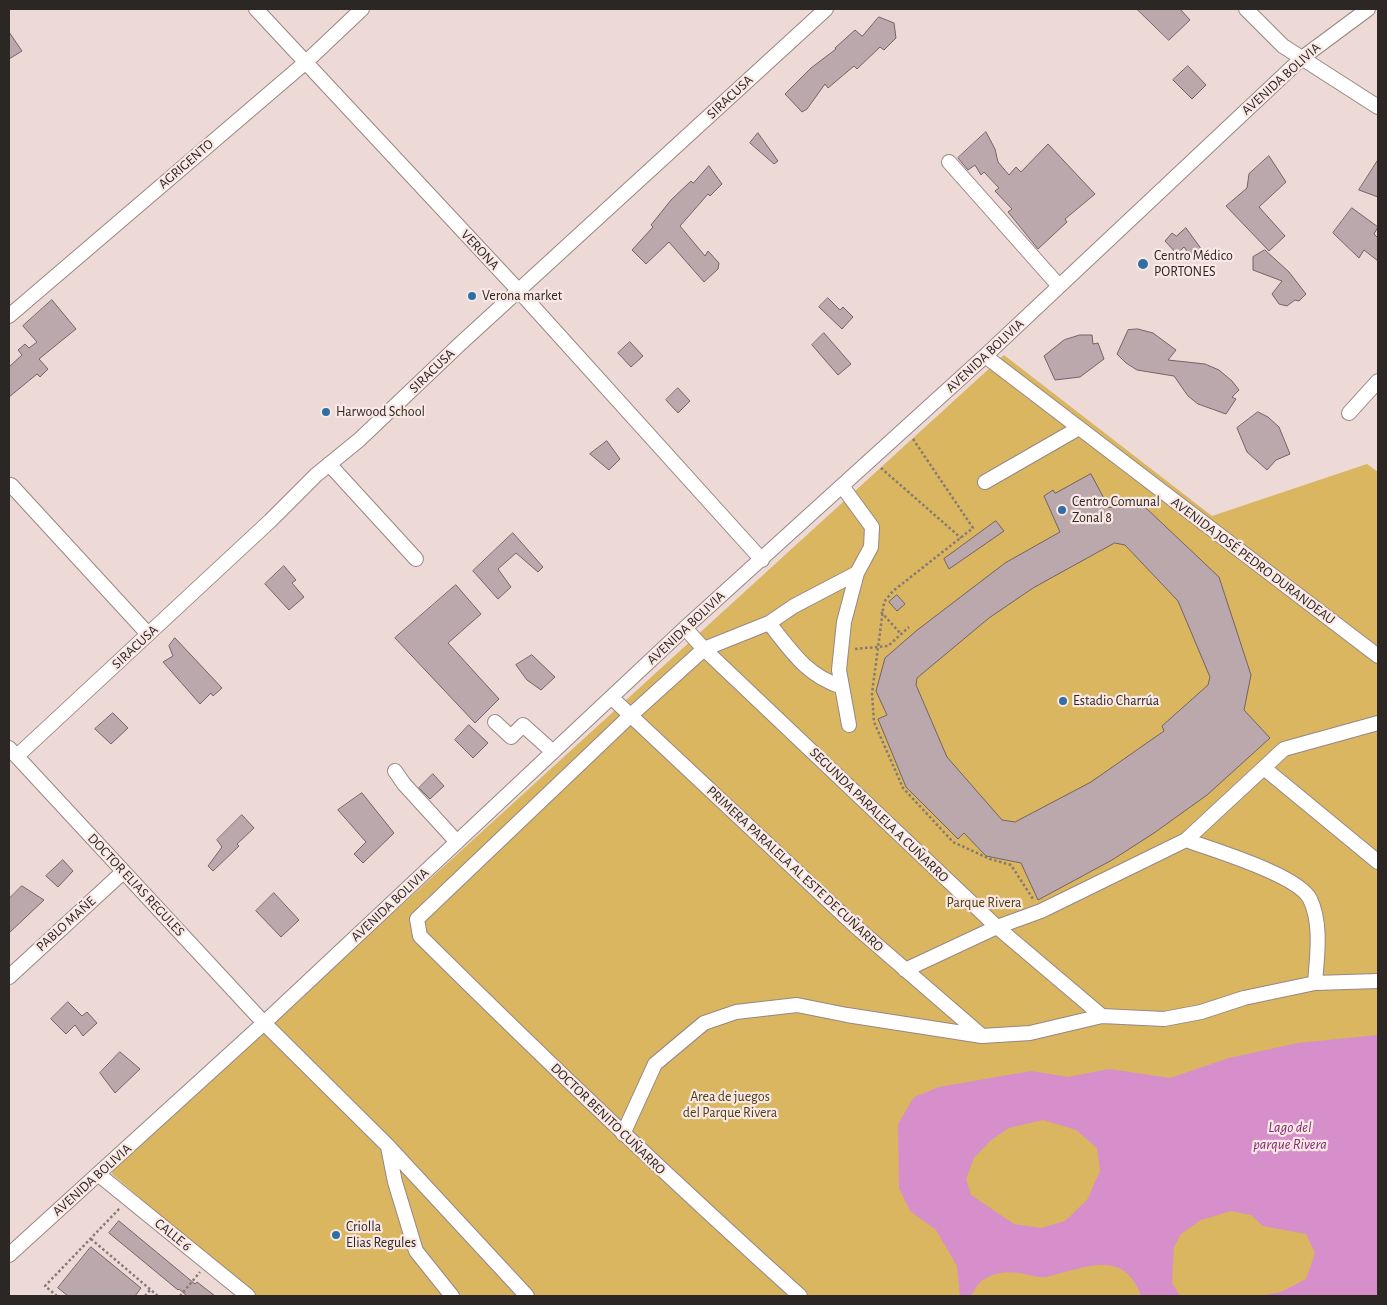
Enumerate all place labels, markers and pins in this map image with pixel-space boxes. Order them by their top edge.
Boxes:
place label: Centro Médico PORTONES [1154,248,1233,280]
marker: Centro Médico PORTONES [1136,257,1150,271]
place label: Verona market [482,288,562,304]
marker: Verona market [466,290,478,302]
place label: Harwood School [336,404,425,420]
marker: Harwood School [320,406,332,418]
place label: Centro Comunal Zonal 8 [1072,494,1160,526]
marker: Centro Comunal Zonal 8 [1056,504,1068,516]
place label: Estadio Charrúa [1073,693,1159,709]
marker: Estadio Charrúa [1057,695,1069,707]
place label: Criolla Elias Regules [346,1219,416,1252]
marker: Criolla Elias Regules [330,1229,342,1241]

